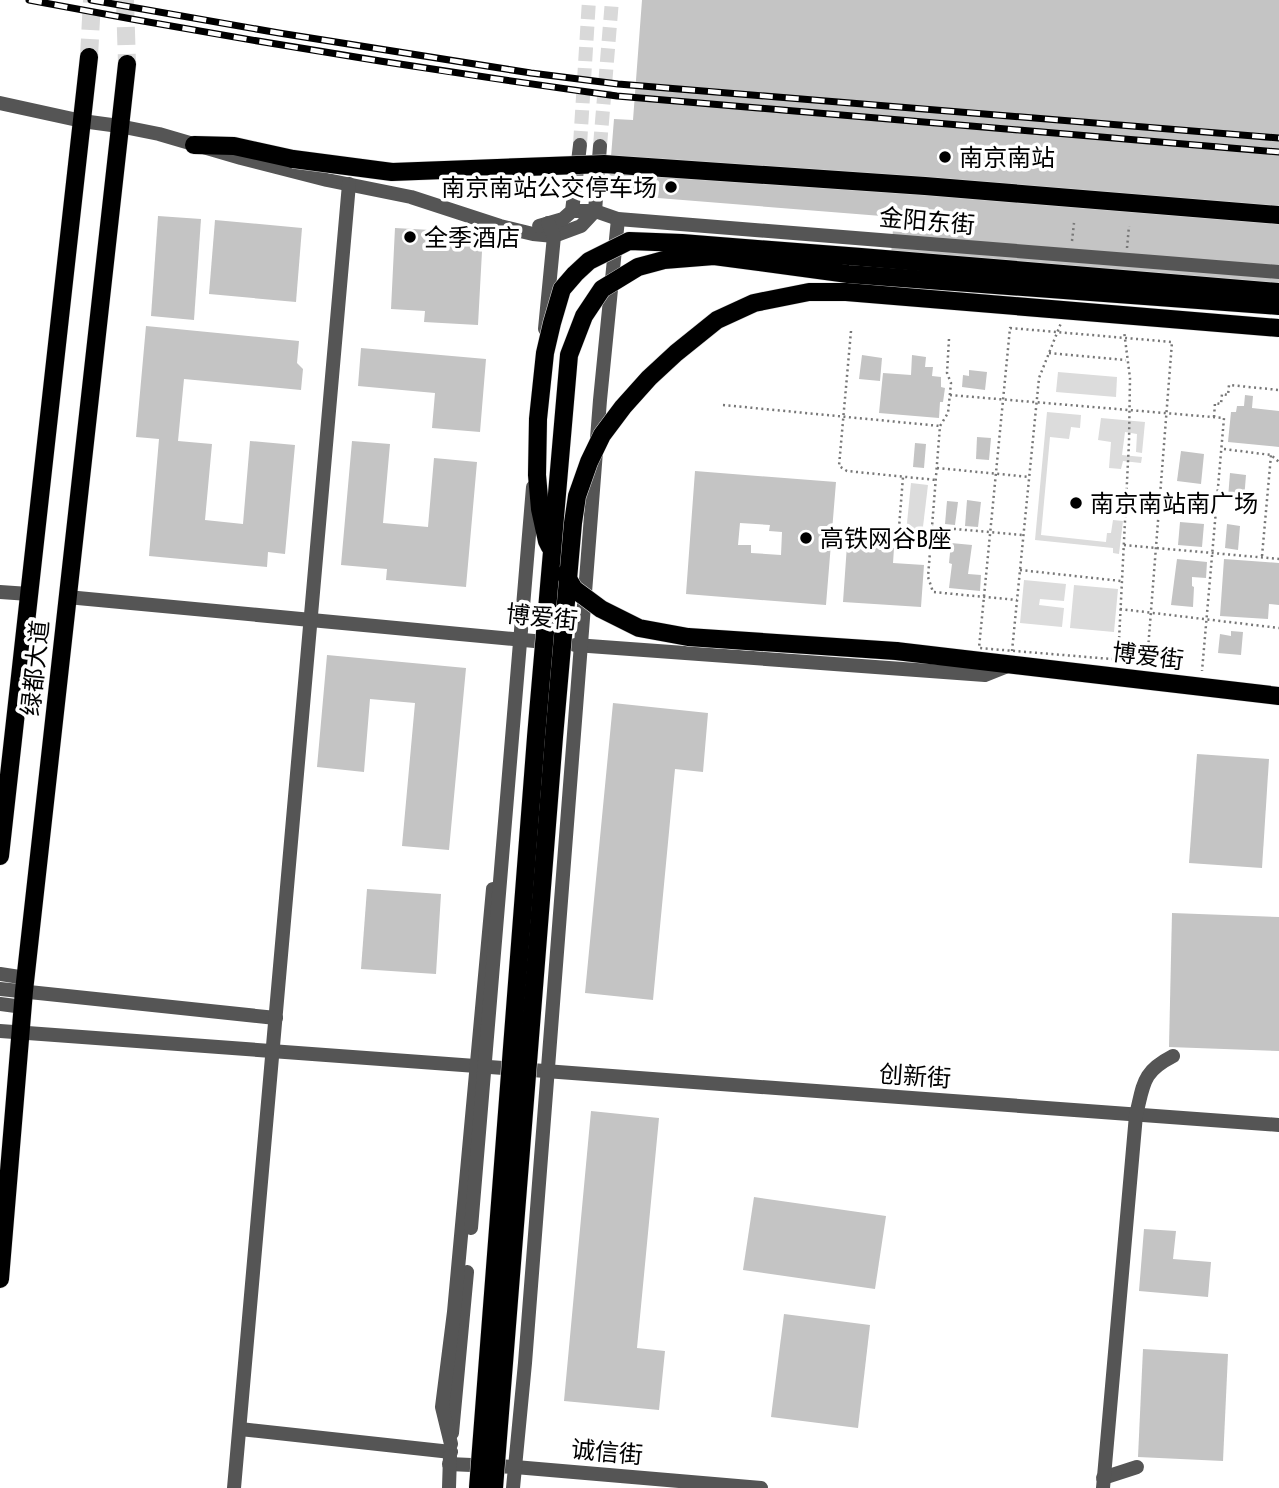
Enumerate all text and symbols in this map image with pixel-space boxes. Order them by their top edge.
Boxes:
place label: 南京南站 [959,144,1055,171]
marker: 南京南站 [937,149,953,165]
place label: 南京南站公交停车场 [441,174,657,201]
marker: 南京南站公交停车场 [663,179,679,195]
street label: 金阳东街 [878,203,976,239]
place label: 全季酒店 [424,224,520,251]
marker: 全季酒店 [402,229,418,245]
place label: 南京南站南广场 [1090,490,1258,517]
marker: 南京南站南广场 [1068,495,1084,511]
place label: 高铁网谷B座 [820,525,951,552]
marker: 高铁网谷B座 [798,530,814,546]
street label: 博爱街 [505,600,579,634]
street label: 绿都大道 [17,619,53,717]
street label: 博爱街 [1111,638,1185,674]
street label: 创新街 [878,1060,952,1092]
street label: 诚信街 [570,1435,644,1469]

